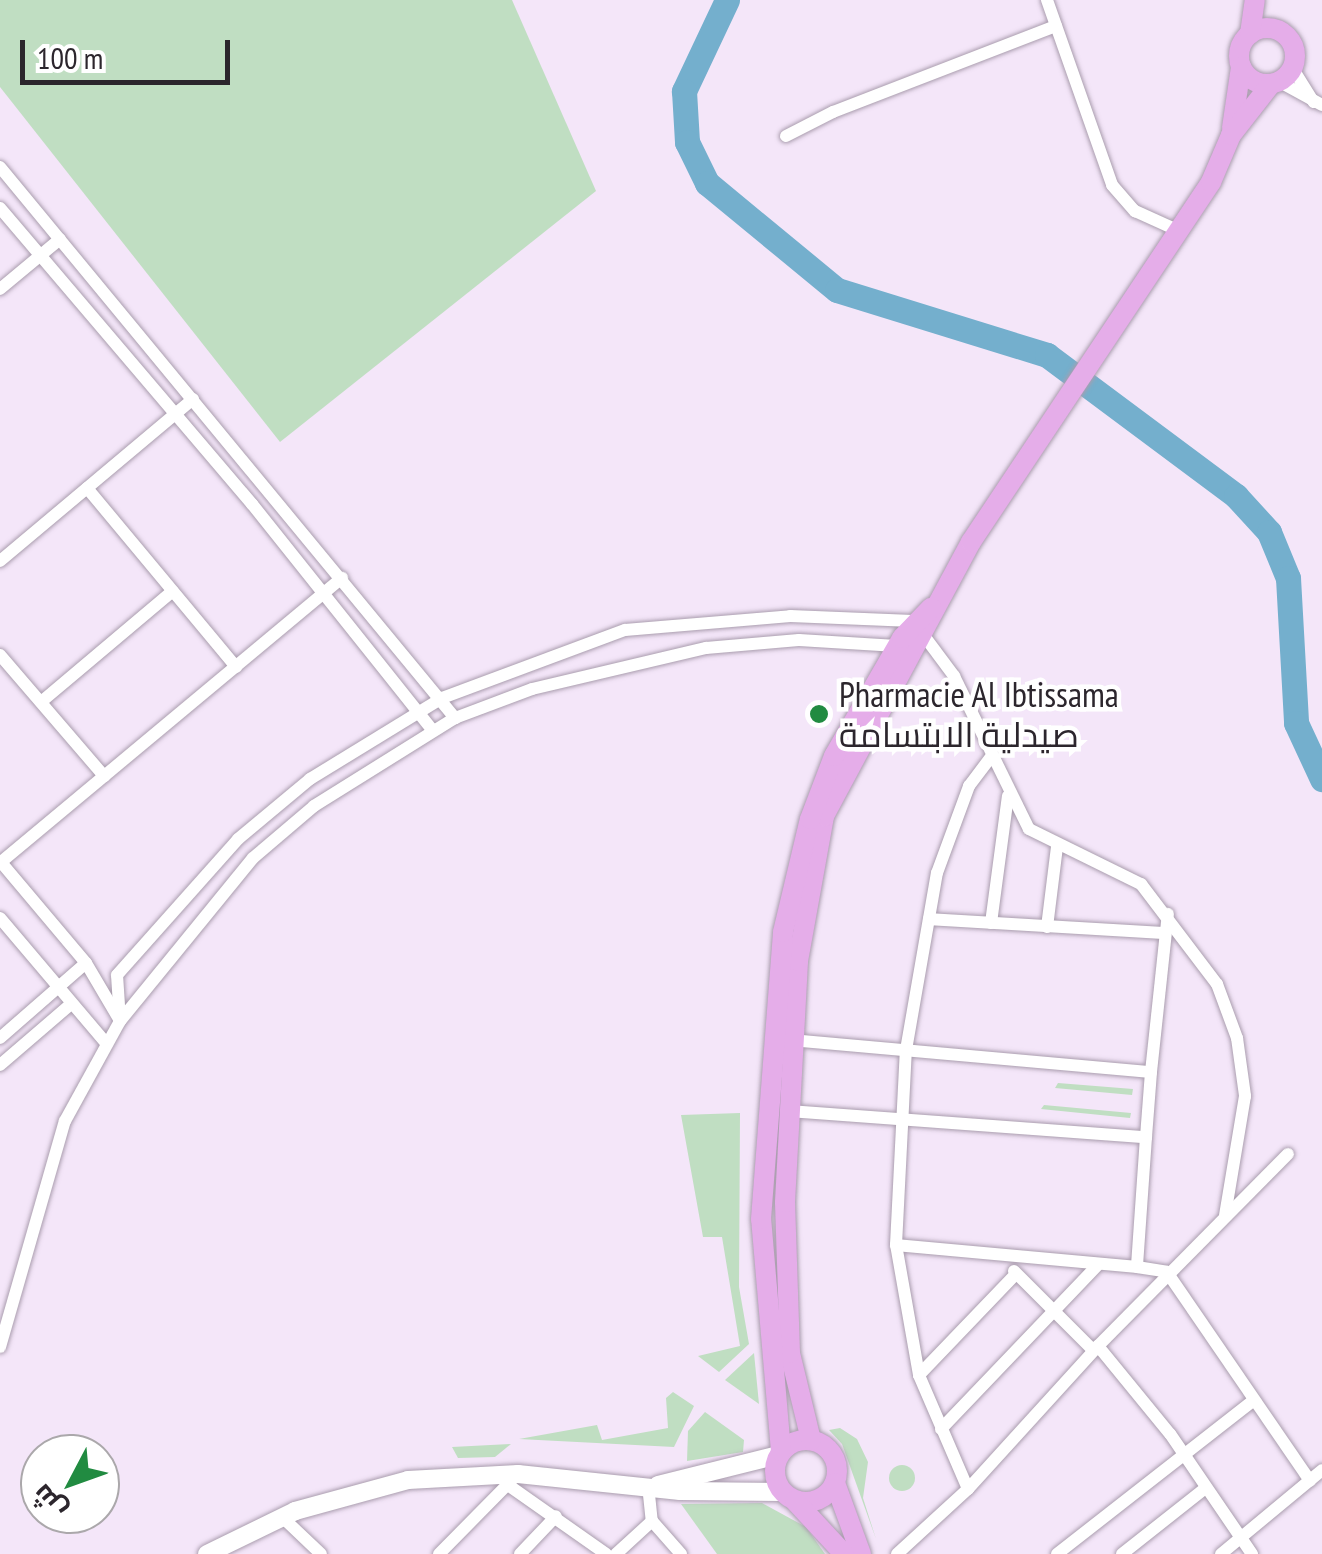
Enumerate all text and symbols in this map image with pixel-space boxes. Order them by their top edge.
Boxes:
scale bar [25,20,235,82]
text: 100 m [37,38,103,77]
place label: Pharmacie Al Ibtissama صيدلية الابتسامة [839,673,1120,755]
marker: Pharmacie Al Ibtissama صيدلية الابتسامة [808,703,830,725]
north arrow [20,1434,120,1534]
text: ش [23,1477,74,1528]

